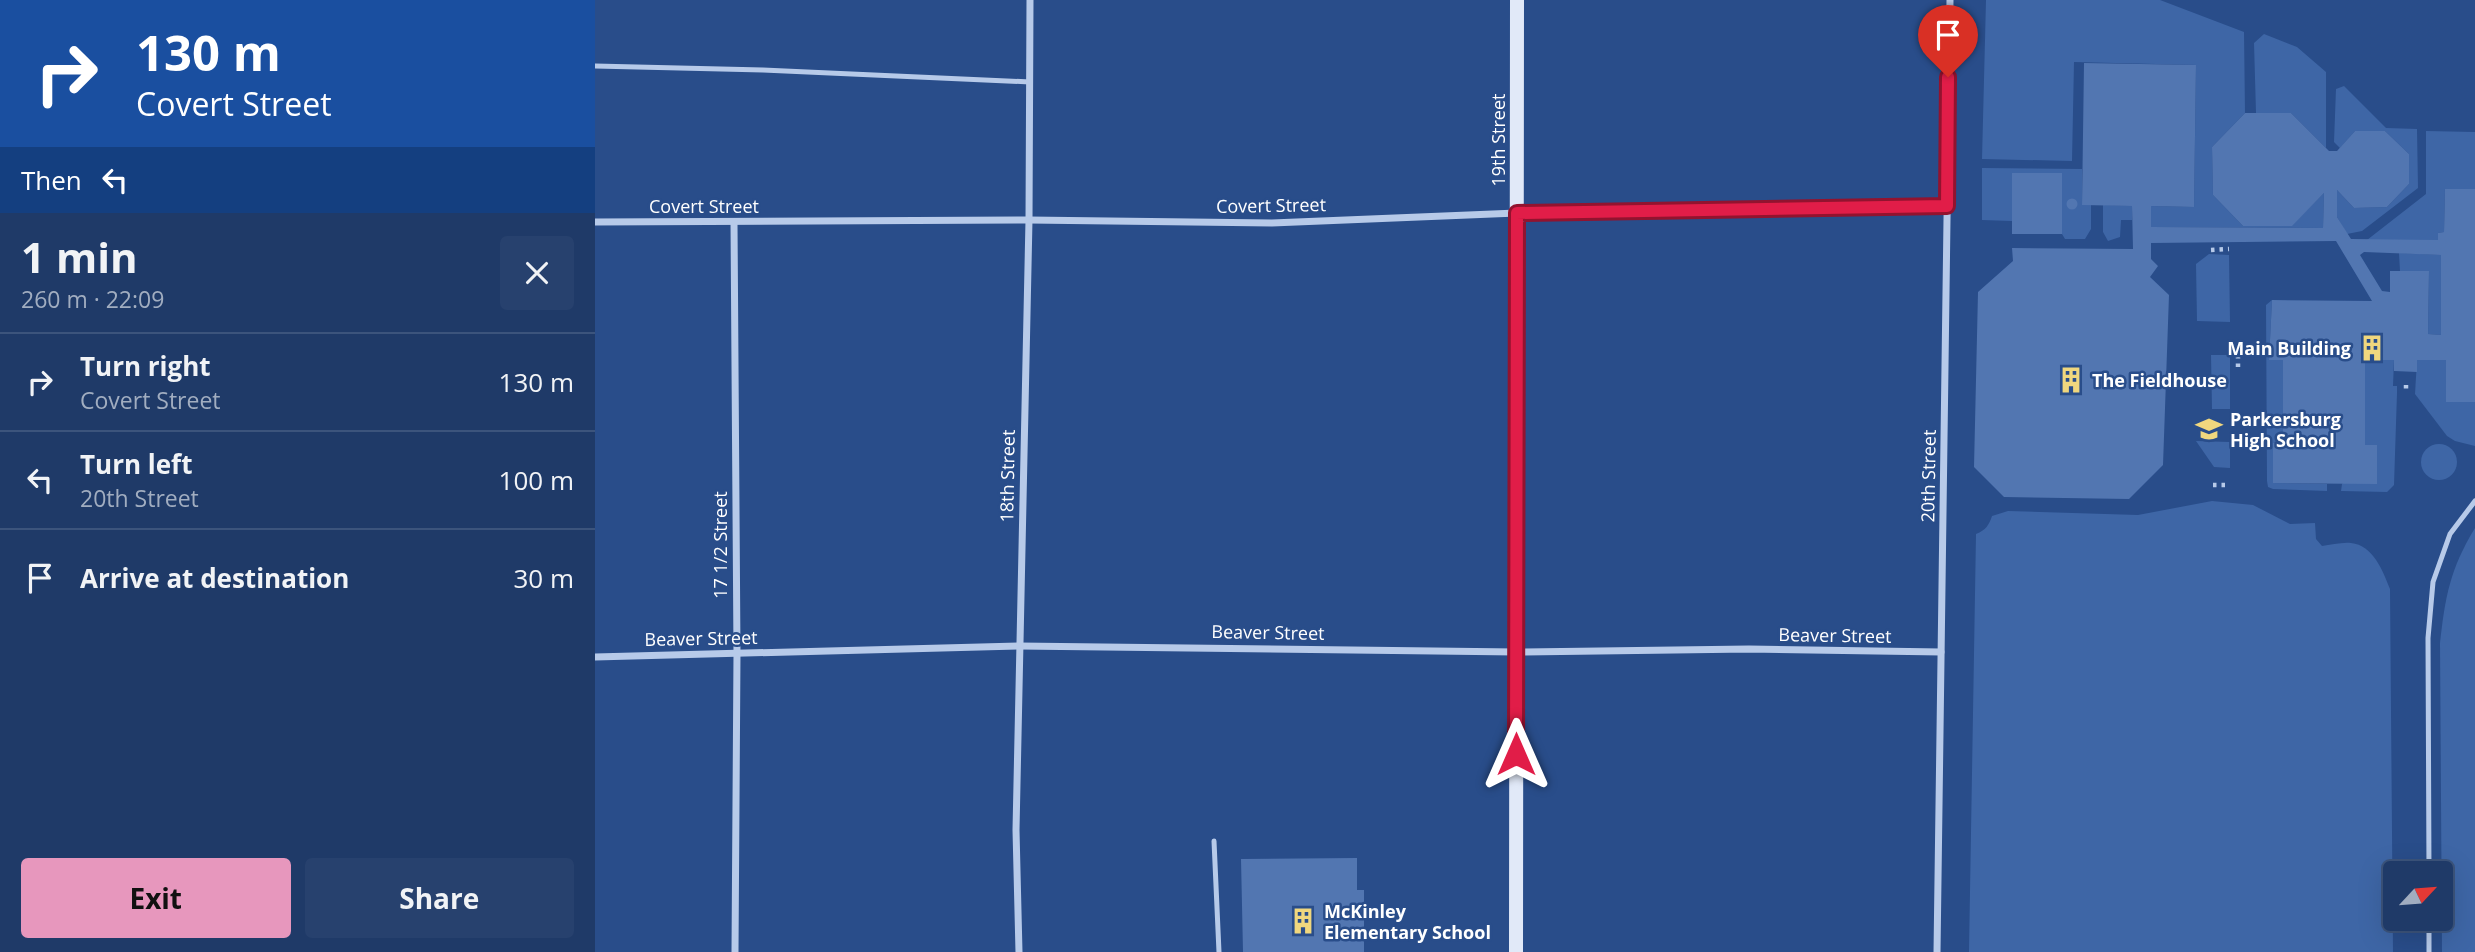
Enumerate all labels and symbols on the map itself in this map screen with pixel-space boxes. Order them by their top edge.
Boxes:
pin [1918,5,1978,77]
street label: 19th Street [1486,94,1510,187]
street label: Covert Street [1216,192,1326,218]
street label: Covert Street [649,194,759,218]
building icon: Main Building [2357,333,2387,363]
place label: Main Building [2227,336,2351,360]
building icon: The Fieldhouse [2056,365,2086,395]
place label: The Fieldhouse [2092,368,2227,392]
place label: Parkersburg High School [2230,407,2341,452]
school or university icon: Parkersburg High School [2194,414,2224,444]
street label: 18th Street [994,429,1020,523]
street label: 20th Street [1915,429,1941,523]
street label: 17 1/2 Street [708,491,732,599]
street label: Beaver Street [1211,619,1325,645]
street label: Beaver Street [1778,622,1892,648]
street label: Beaver Street [644,625,758,651]
position arrow [1479,717,1553,791]
north arrow [2383,861,2453,931]
place label: McKinley Elementary School [1324,899,1491,944]
building icon: McKinley Elementary School [1288,906,1318,936]

